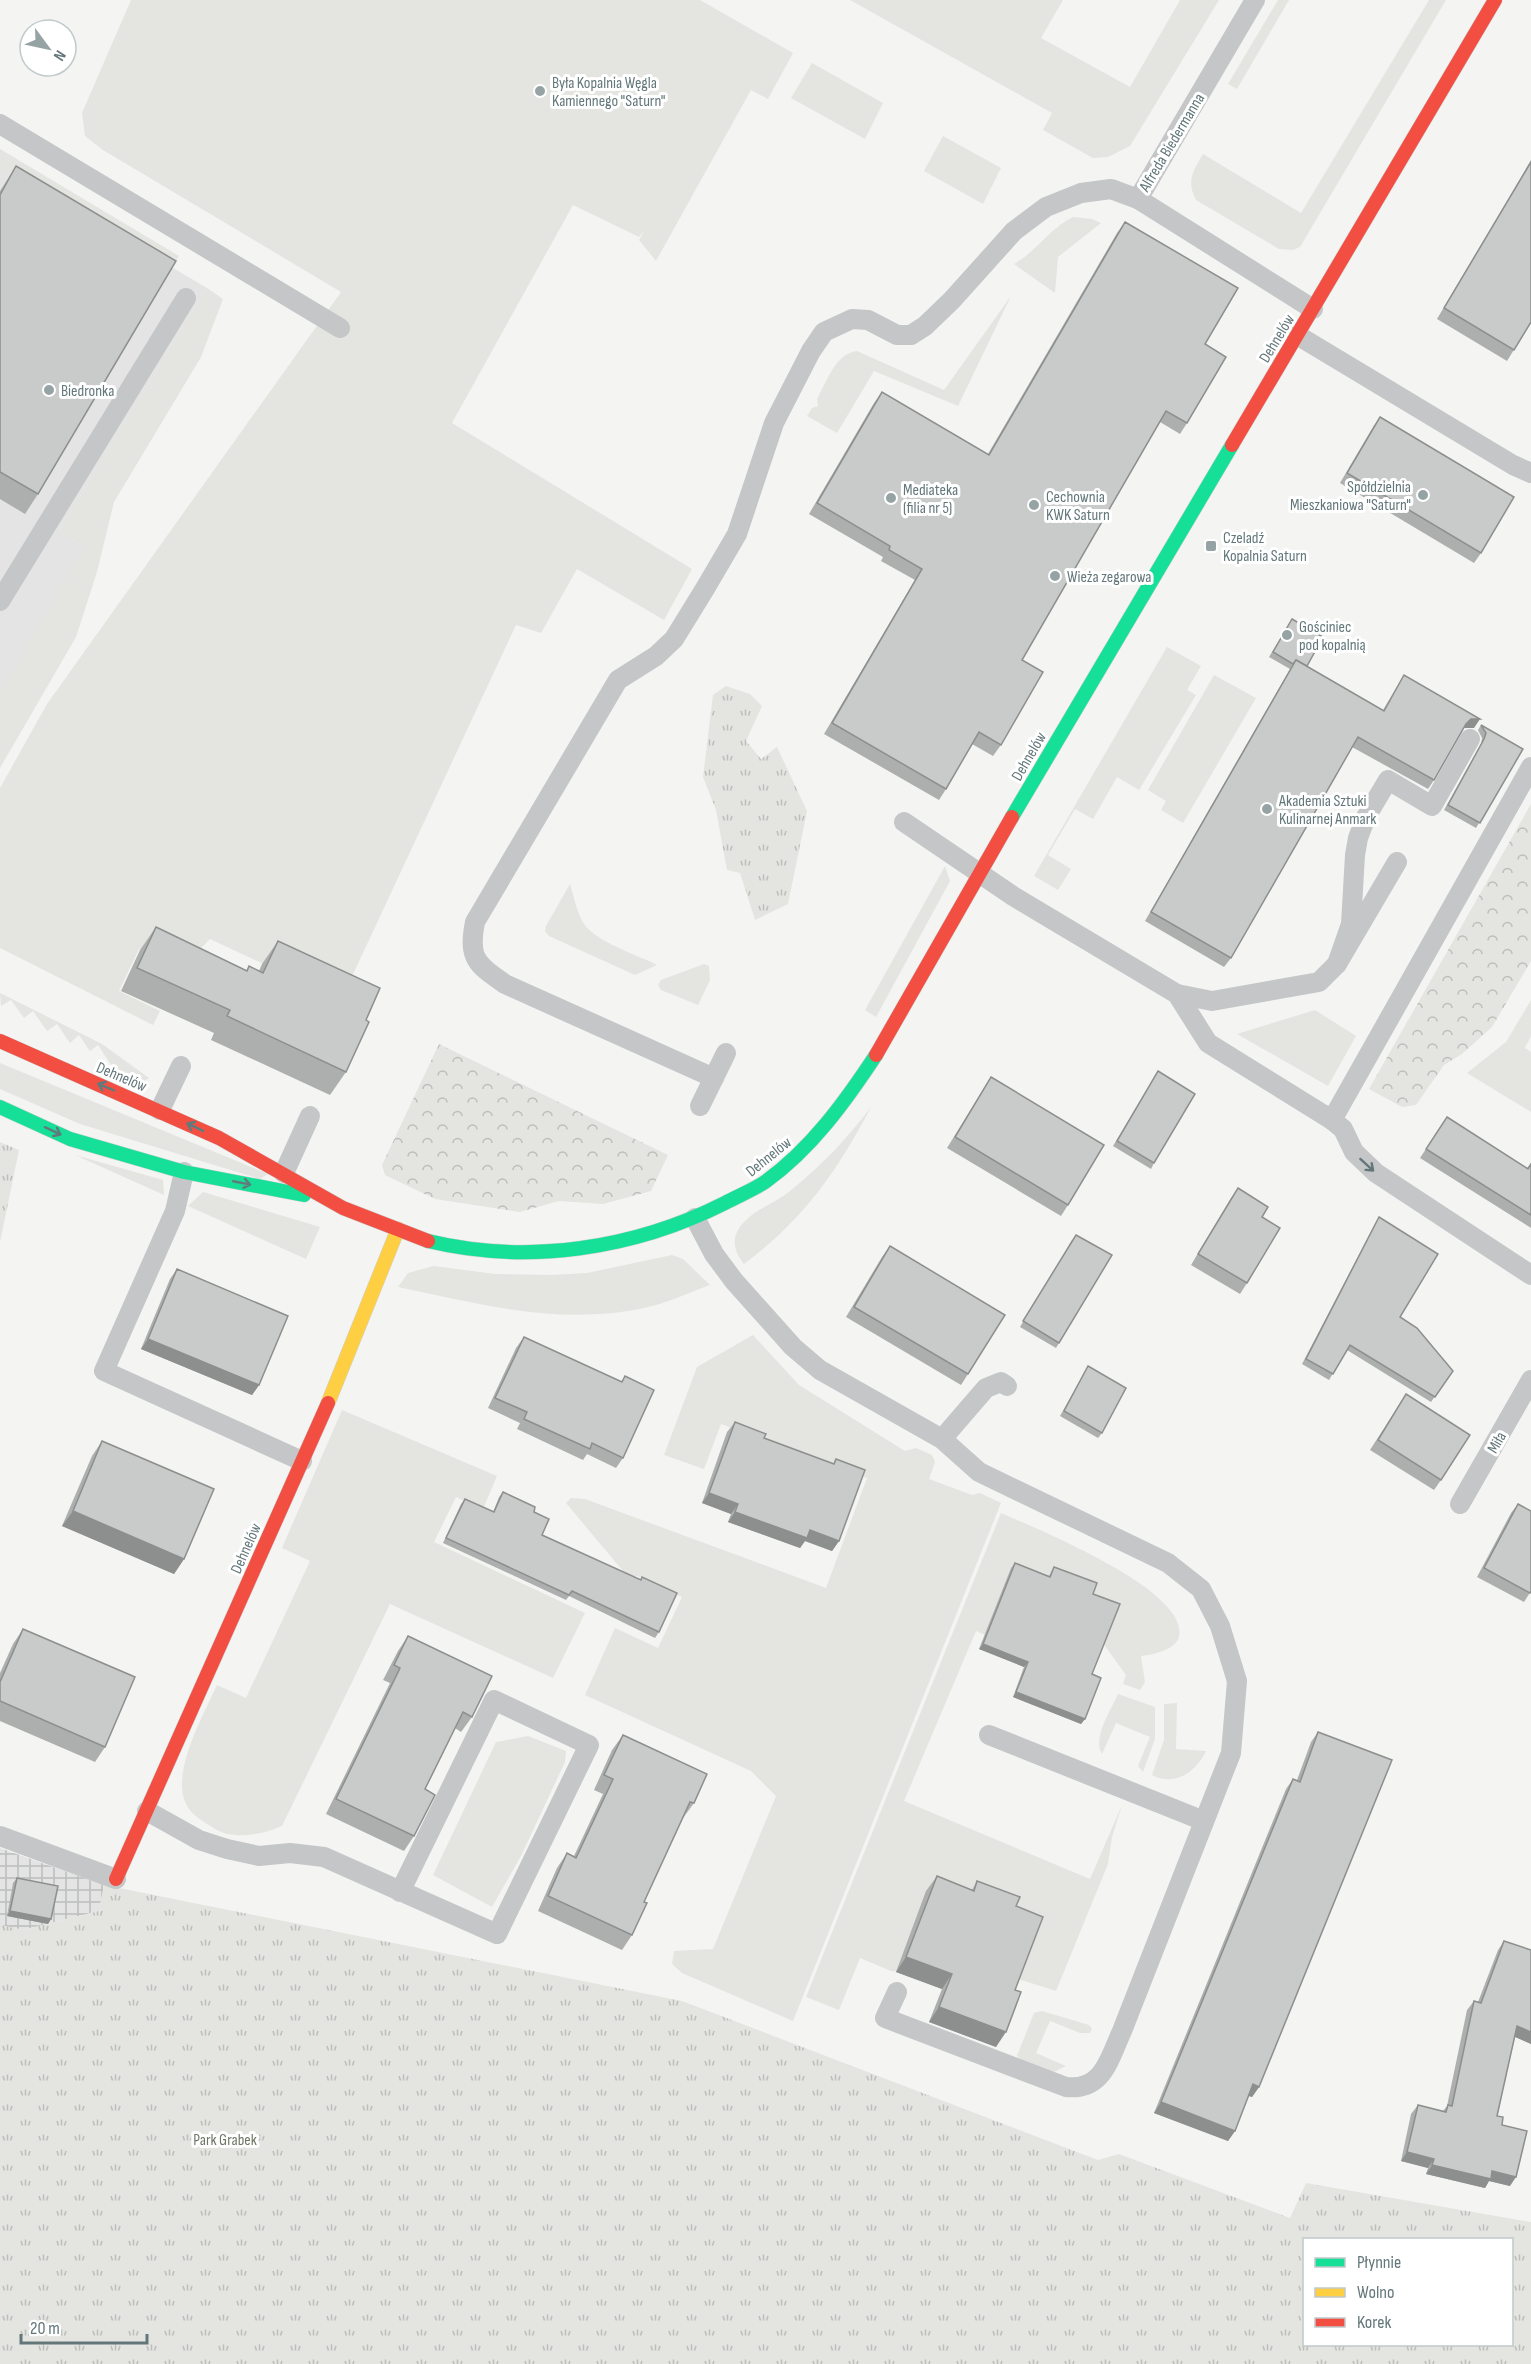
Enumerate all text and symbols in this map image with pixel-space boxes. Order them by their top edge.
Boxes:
north arrow [18,18,78,78]
text: N [49,47,70,64]
place label: Była Kopalnia Węgla Kamiennego "Saturn" [552,74,665,111]
marker: Była Kopalnia Węgla Kamiennego "Saturn" [533,84,547,98]
street label: Alfreda Biedermanna [1135,90,1209,196]
street label: Dehnelów [1256,311,1299,366]
place label: Biedronka [61,382,114,401]
marker: Biedronka [42,383,56,397]
place label: Spółdzielnia Mieszkaniowa "Saturn" [1290,478,1411,515]
place label: Mediateka (filia nr 5) [903,481,958,518]
place label: Cechownia KWK Saturn [1046,488,1110,525]
marker: Spółdzielnia Mieszkaniowa "Saturn" [1416,488,1430,502]
marker: Mediateka (filia nr 5) [884,491,898,505]
marker: Cechownia KWK Saturn [1027,498,1041,512]
place label: Czeladź Kopalnia Saturn [1223,529,1307,566]
marker: Czeladź Kopalnia Saturn [1204,539,1218,553]
place label: Wieża zegarowa [1067,568,1151,587]
marker: Wieża zegarowa [1048,569,1062,583]
place label: Gościniec pod kopalnią [1299,618,1366,655]
marker: Gościniec pod kopalnią [1280,628,1294,642]
street label: Dehnelów [1008,729,1051,784]
place label: Akademia Sztuki Kulinarnej Anmark [1278,792,1376,829]
marker: Akademia Sztuki Kulinarnej Anmark [1260,802,1274,816]
street label: Dehnelów [93,1058,150,1096]
one-way arrow [97,1081,116,1092]
one-way arrow [187,1120,205,1132]
one-way arrow [44,1126,62,1138]
street label: Dehnelów [742,1133,796,1181]
one-way arrow [1359,1158,1374,1172]
one-way arrow [232,1178,251,1189]
street label: Miła [1484,1429,1511,1457]
street label: Dehnelów [227,1521,266,1577]
park label: Park Grabek [193,2131,257,2150]
legend [1303,2238,1513,2346]
text: Płynnie [1357,2252,1401,2273]
text: Wolno [1357,2282,1394,2303]
scale bar [21,2307,147,2345]
text: Korek [1357,2312,1391,2333]
text: 20 m [30,2318,60,2339]

